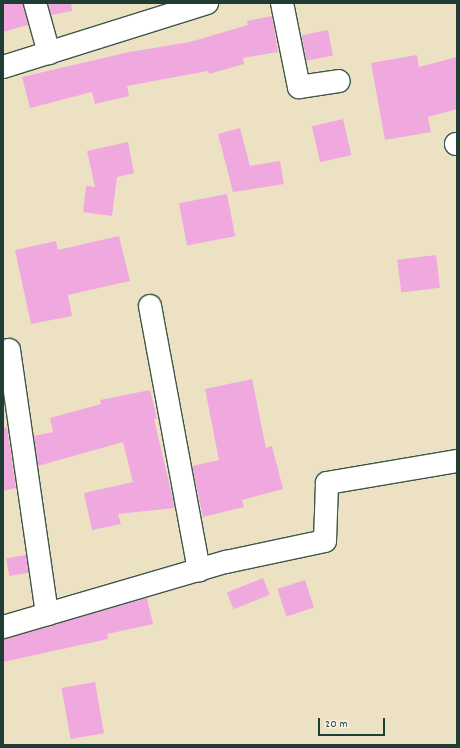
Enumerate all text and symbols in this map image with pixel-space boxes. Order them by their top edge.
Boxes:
scale bar [320,710,387,736]
text: 20 m [325,716,348,733]

